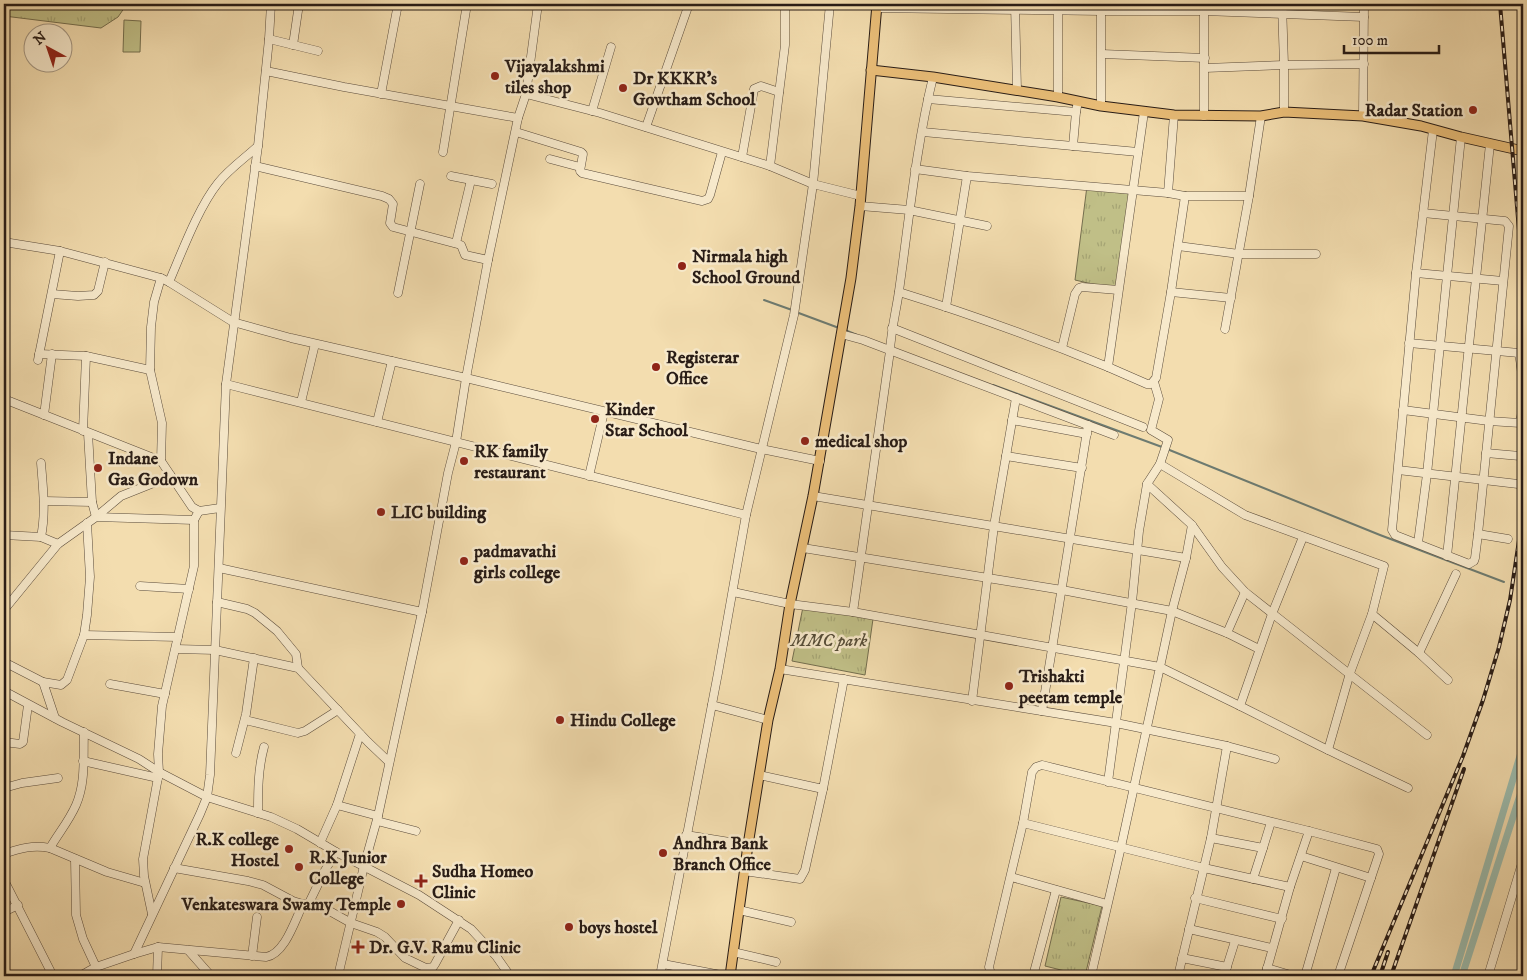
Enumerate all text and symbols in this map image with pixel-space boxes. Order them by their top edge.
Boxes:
north arrow [22,22,72,72]
scale bar [1344,22,1440,54]
text: N [30,28,51,49]
text: 100 m [1352,31,1388,50]
place label: Vijayalakshmi tiles shop [504,56,605,99]
place label: Dr KKKR's Gowtham School [633,68,756,111]
marker: Vijayalakshmi tiles shop [489,70,501,82]
marker: Dr KKKR's Gowtham School [617,82,629,94]
place label: Radar Station [1365,100,1464,122]
marker: Radar Station [1467,104,1479,116]
place label: Nirmala high School Ground [692,246,801,289]
marker: Nirmala high School Ground [676,260,688,272]
place label: Registerar Office [666,347,739,390]
marker: Registerar Office [650,361,662,373]
place label: Kinder Star School [605,399,688,442]
marker: Kinder Star School [589,413,601,425]
place label: medical shop [815,431,907,453]
marker: medical shop [799,435,811,447]
place label: RK family restaurant [474,441,548,484]
place label: Indane Gas Godown [108,448,199,491]
marker: RK family restaurant [458,455,470,467]
marker: Indane Gas Godown [92,462,104,474]
place label: LIC building [391,502,487,524]
marker: LIC building [375,506,387,518]
place label: padmavathi girls college [473,541,561,584]
marker: padmavathi girls college [458,555,470,567]
park label: MMC park [789,630,868,652]
place label: Trishakti peetam temple [1018,666,1123,709]
marker: Trishakti peetam temple [1003,680,1015,692]
place label: Hindu College [570,710,676,732]
marker: Hindu College [554,714,566,726]
place label: R.K college Hostel [195,829,280,872]
place label: Andhra Bank Branch Office [672,833,772,876]
marker: R.K college Hostel [283,843,295,855]
place label: R.K Junior College [309,847,387,890]
marker: Andhra Bank Branch Office [657,847,669,859]
marker: R.K Junior College [293,861,305,873]
place label: Sudha Homeo Clinic [432,861,534,904]
marker: Sudha Homeo Clinic [414,874,428,888]
place label: Venkateswara Swamy Temple [181,894,392,916]
marker: Venkateswara Swamy Temple [395,898,407,910]
place label: boys hostel [578,917,658,939]
marker: boys hostel [563,921,575,933]
place label: Dr. G.V. Ramu Clinic [369,937,521,959]
marker: Dr. G.V. Ramu Clinic [351,940,365,954]

